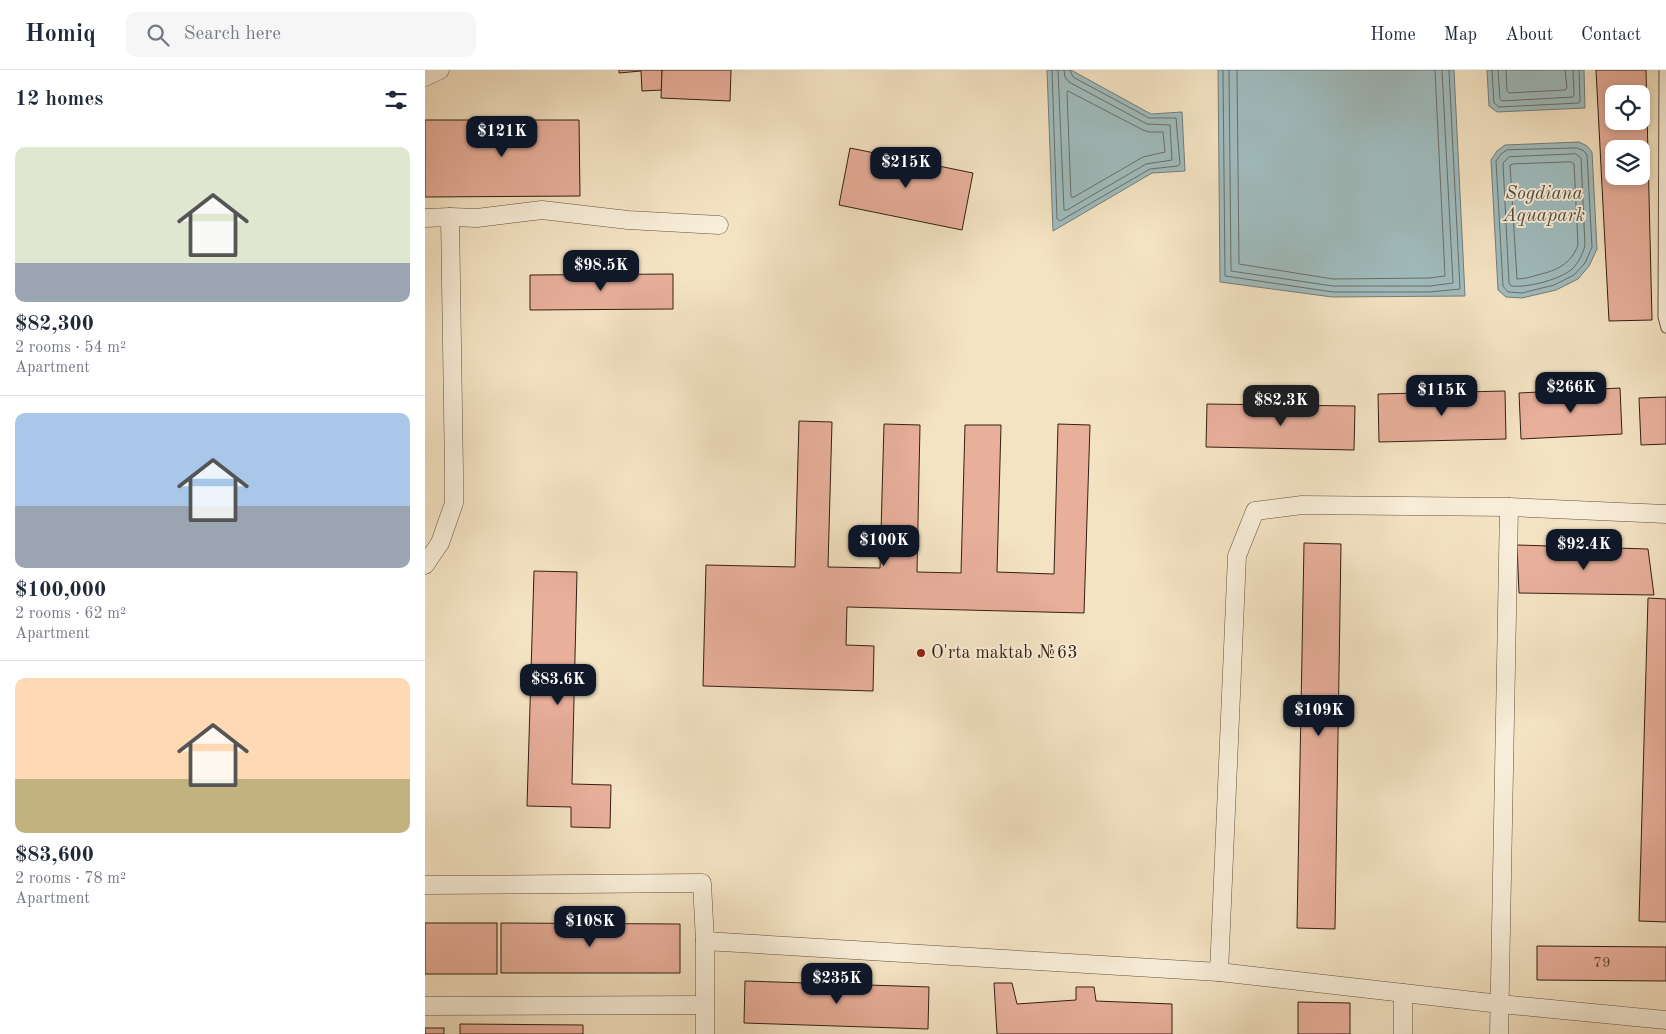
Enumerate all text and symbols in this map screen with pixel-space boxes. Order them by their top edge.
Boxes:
search box [126,12,476,57]
icon: search [144,21,172,49]
text: Homiq [25,23,96,47]
text: Search here [184,25,281,44]
text: Home [1370,26,1416,44]
text: Map [1444,26,1477,44]
text: About [1505,26,1553,44]
text: Contact [1581,26,1641,44]
map controls [1605,85,1650,185]
button: locate [1605,85,1650,130]
icon: filters [382,86,410,114]
text: 12 homes [15,89,103,110]
pin: $121K [467,116,537,158]
text: $121K [477,124,527,140]
button: layers [1605,140,1650,185]
pin: $215K [871,146,941,189]
text: $215K [881,155,931,171]
icon: home [168,180,258,270]
water label: Sogdiana Aquapark [1502,185,1585,226]
pin: $98.5K [560,250,642,292]
text: $98.5K [574,258,628,274]
text: $82,300 [15,314,94,335]
text: 2 rooms · 54 m² [15,340,126,356]
text: Apartment [15,360,90,376]
pin: $266K [1536,372,1606,414]
pin: $115K [1407,374,1477,417]
text: $266K [1546,380,1596,396]
text: $115K [1417,383,1467,399]
pin: $82.3K [1240,384,1322,427]
text: $82.3K [1254,393,1308,409]
icon: home [168,445,258,535]
pin: $100K [849,524,919,567]
pin: $92.4K [1543,528,1625,571]
text: $100K [859,533,909,549]
text: $92.4K [1557,537,1611,553]
text: $100,000 [15,580,106,601]
text: 2 rooms · 62 m² [15,606,126,622]
text: Apartment [15,626,90,642]
place label: O'rta maktab №63 [931,644,1078,662]
marker: O'rta maktab №63 [915,647,927,659]
pin: $83.6K [517,664,599,706]
text: $83.6K [531,672,585,688]
pin: $109K [1284,694,1354,737]
text: $109K [1294,703,1344,719]
icon: home [168,710,258,800]
text: $83,600 [15,845,94,866]
text: 2 rooms · 78 m² [15,871,126,887]
text: Apartment [15,891,90,907]
pin: $108K [555,906,625,948]
text: $108K [565,914,615,930]
house number: 79 [1593,956,1611,971]
pin: $235K [802,962,872,1005]
text: $235K [812,971,862,987]

